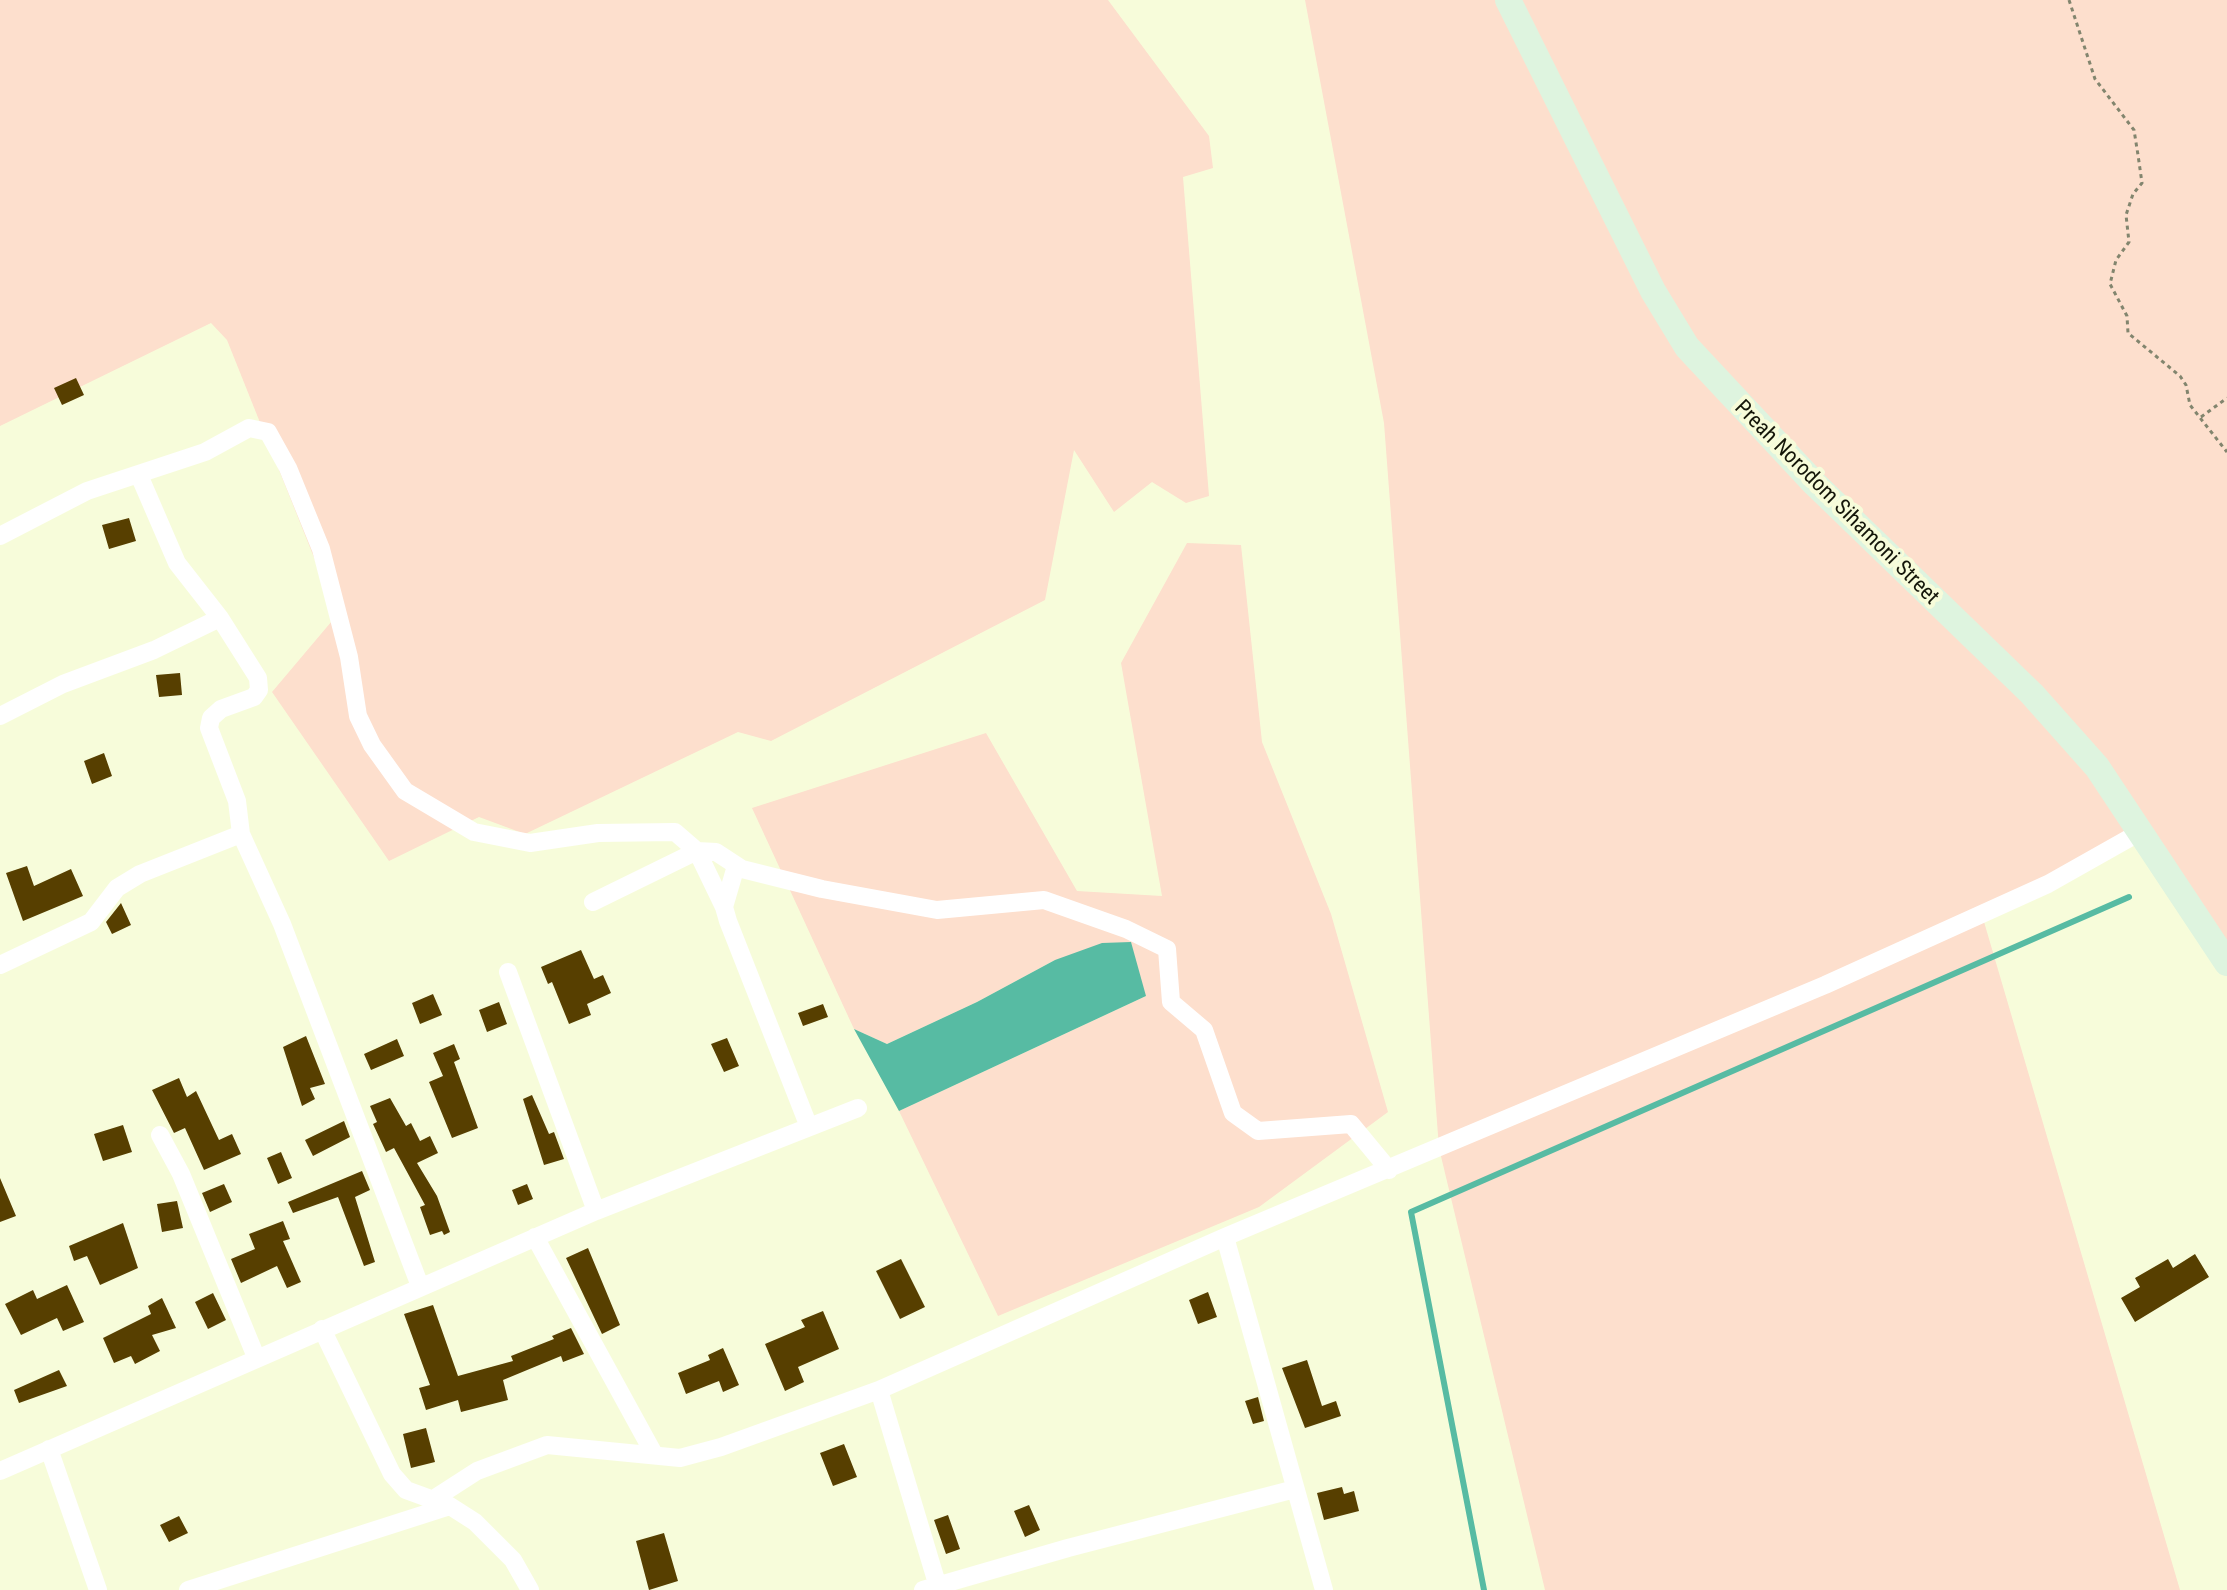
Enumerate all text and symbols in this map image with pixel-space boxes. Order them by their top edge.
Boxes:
street label: Preah Norodom Sihamoni Street [1728,395,1944,611]

